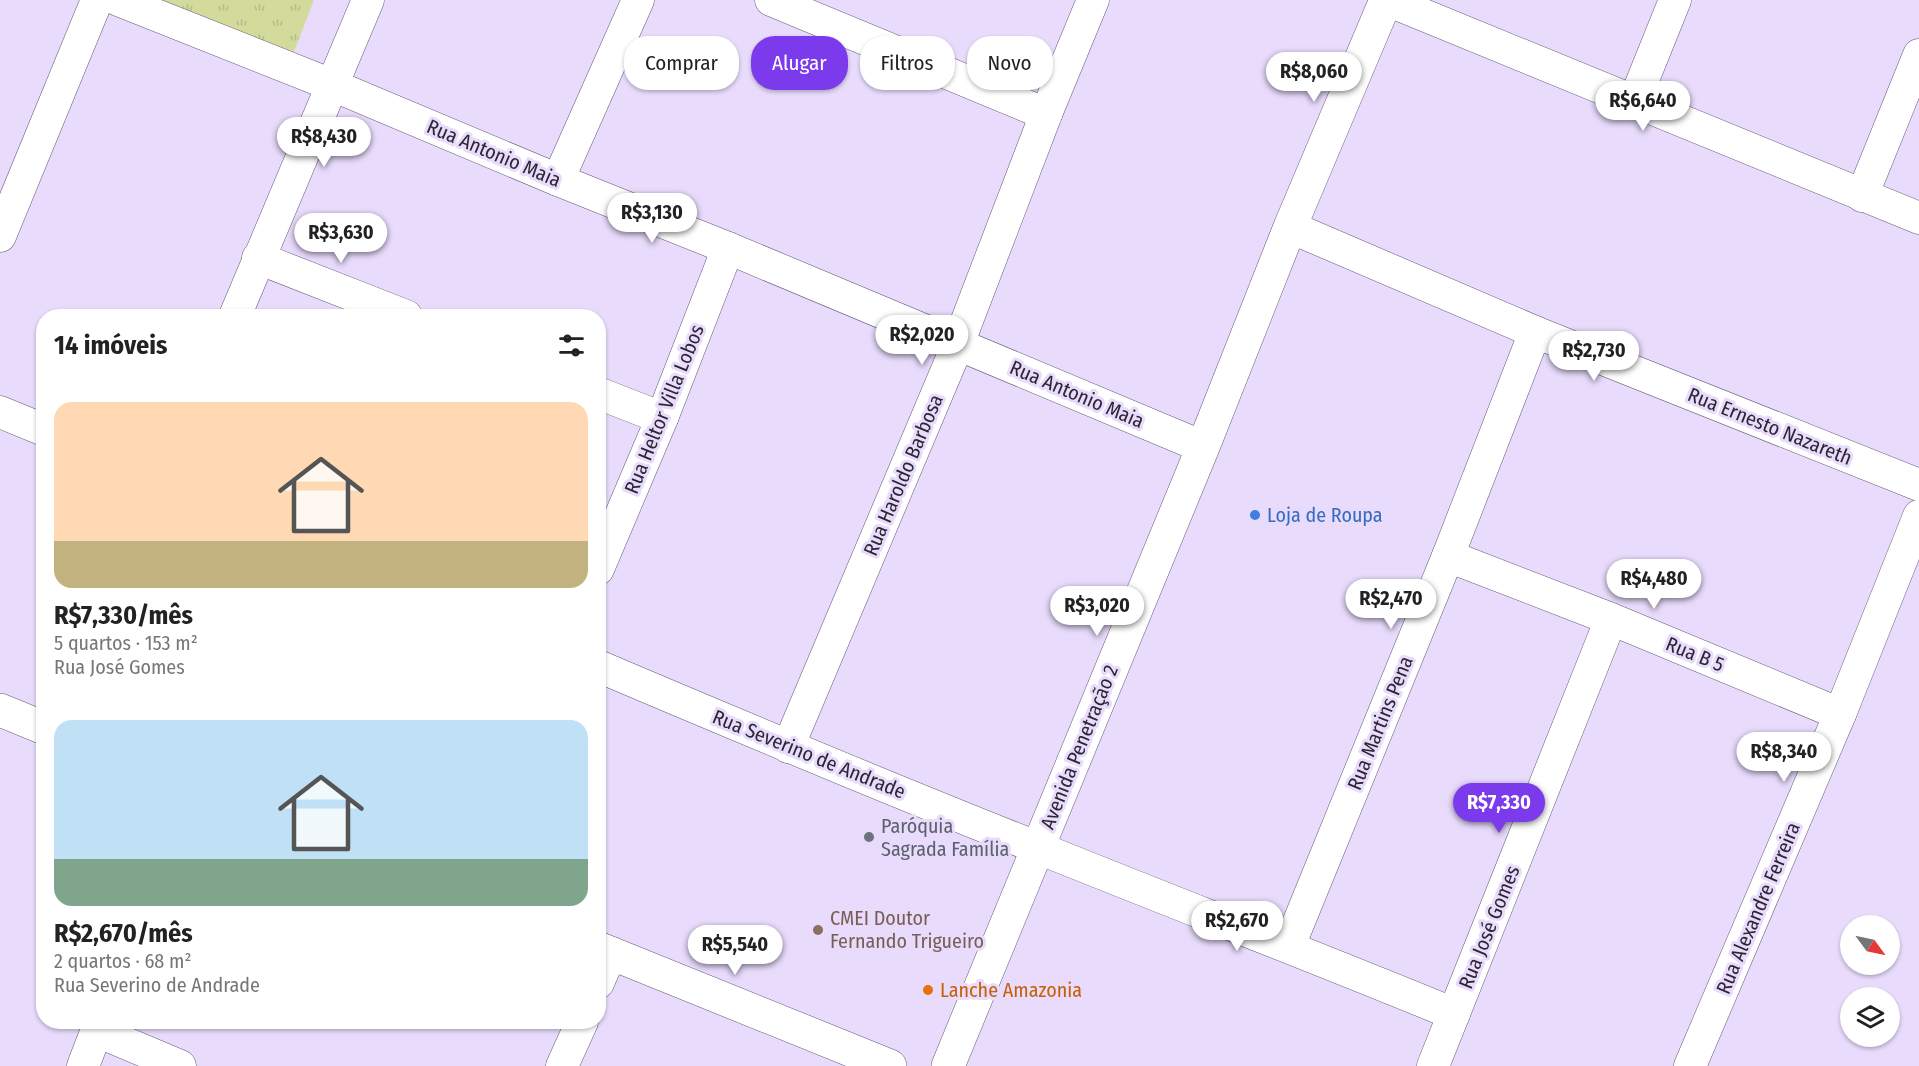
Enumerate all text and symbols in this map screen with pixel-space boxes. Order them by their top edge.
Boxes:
chip: Comprar [624,36,739,90]
chip: Alugar [751,36,848,90]
chip: Filtros [860,36,955,90]
chip: Novo [967,36,1053,90]
pin: R$8,060 [1259,52,1369,103]
text: R$8,060 [1280,59,1348,83]
pin: R$6,640 [1588,81,1698,132]
text: R$6,640 [1609,88,1677,112]
street label: Rua Antonio Maia [423,114,565,192]
pin: R$8,430 [269,117,379,168]
text: R$8,430 [291,124,357,148]
pin: R$3,130 [597,193,707,244]
text: R$3,130 [621,200,683,224]
pin: R$3,630 [286,213,396,264]
text: R$3,630 [308,220,374,244]
pin: R$2,020 [867,315,977,366]
street label: Rua Heltor Villa Lobos [619,321,709,497]
text: R$2,020 [889,322,955,346]
icon: filters [555,329,588,362]
text: 14 imóveis [54,330,167,361]
pin: R$2,730 [1539,331,1649,382]
text: R$2,730 [1562,338,1626,362]
street label: Rua Antonio Maia [1006,355,1148,433]
street label: Rua Ernesto Nazareth [1684,382,1856,470]
street label: Rua Haroldo Barbosa [858,391,948,559]
icon: home [267,441,375,549]
place label: Loja de Roupa [1267,503,1383,527]
marker: Loja de Roupa [1248,508,1262,522]
pin: R$4,480 [1599,559,1709,610]
text: R$4,480 [1620,566,1688,590]
pin: R$2,470 [1336,579,1446,630]
pin: R$3,020 [1042,586,1152,637]
text: R$2,470 [1359,586,1423,610]
text: R$3,020 [1064,593,1130,617]
text: R$7,330/mês [54,600,193,631]
text: 5 quartos · 153 m² [54,631,198,655]
street label: Rua B 5 [1662,632,1728,676]
street label: Rua Martins Pena [1342,653,1418,793]
text: Rua José Gomes [54,655,185,679]
street label: Avenida Penetração 2 [1035,661,1123,833]
street label: Rua Severino de Andrade [709,704,909,804]
pin: R$8,340 [1729,732,1839,783]
text: R$8,340 [1750,739,1818,763]
icon: home [267,759,375,867]
pin: R$7,330 [1444,783,1554,834]
text: R$7,330 [1467,790,1531,814]
place label: Paróquia Sagrada Família [881,814,1009,861]
street label: Rua Alexandre Ferreira [1711,819,1805,997]
marker: Paróquia Sagrada Família [862,830,876,844]
street label: Rua José Gomes [1453,862,1525,992]
pin: R$2,670 [1182,901,1292,952]
place label: CMEI Doutor Fernando Trigueiro [830,906,984,953]
text: R$2,670 [1205,908,1269,932]
north arrow [1840,915,1900,975]
map controls [1840,915,1900,1047]
text: R$2,670/mês [54,918,193,949]
marker: CMEI Doutor Fernando Trigueiro [811,923,825,937]
pin: R$5,540 [680,925,790,976]
text: R$5,540 [702,932,768,956]
text: 2 quartos · 68 m² [54,949,192,973]
text: Rua Severino de Andrade [54,973,260,997]
place label: Lanche Amazonia [940,978,1082,1002]
marker: Lanche Amazonia [921,983,935,997]
button: layers [1840,987,1900,1047]

